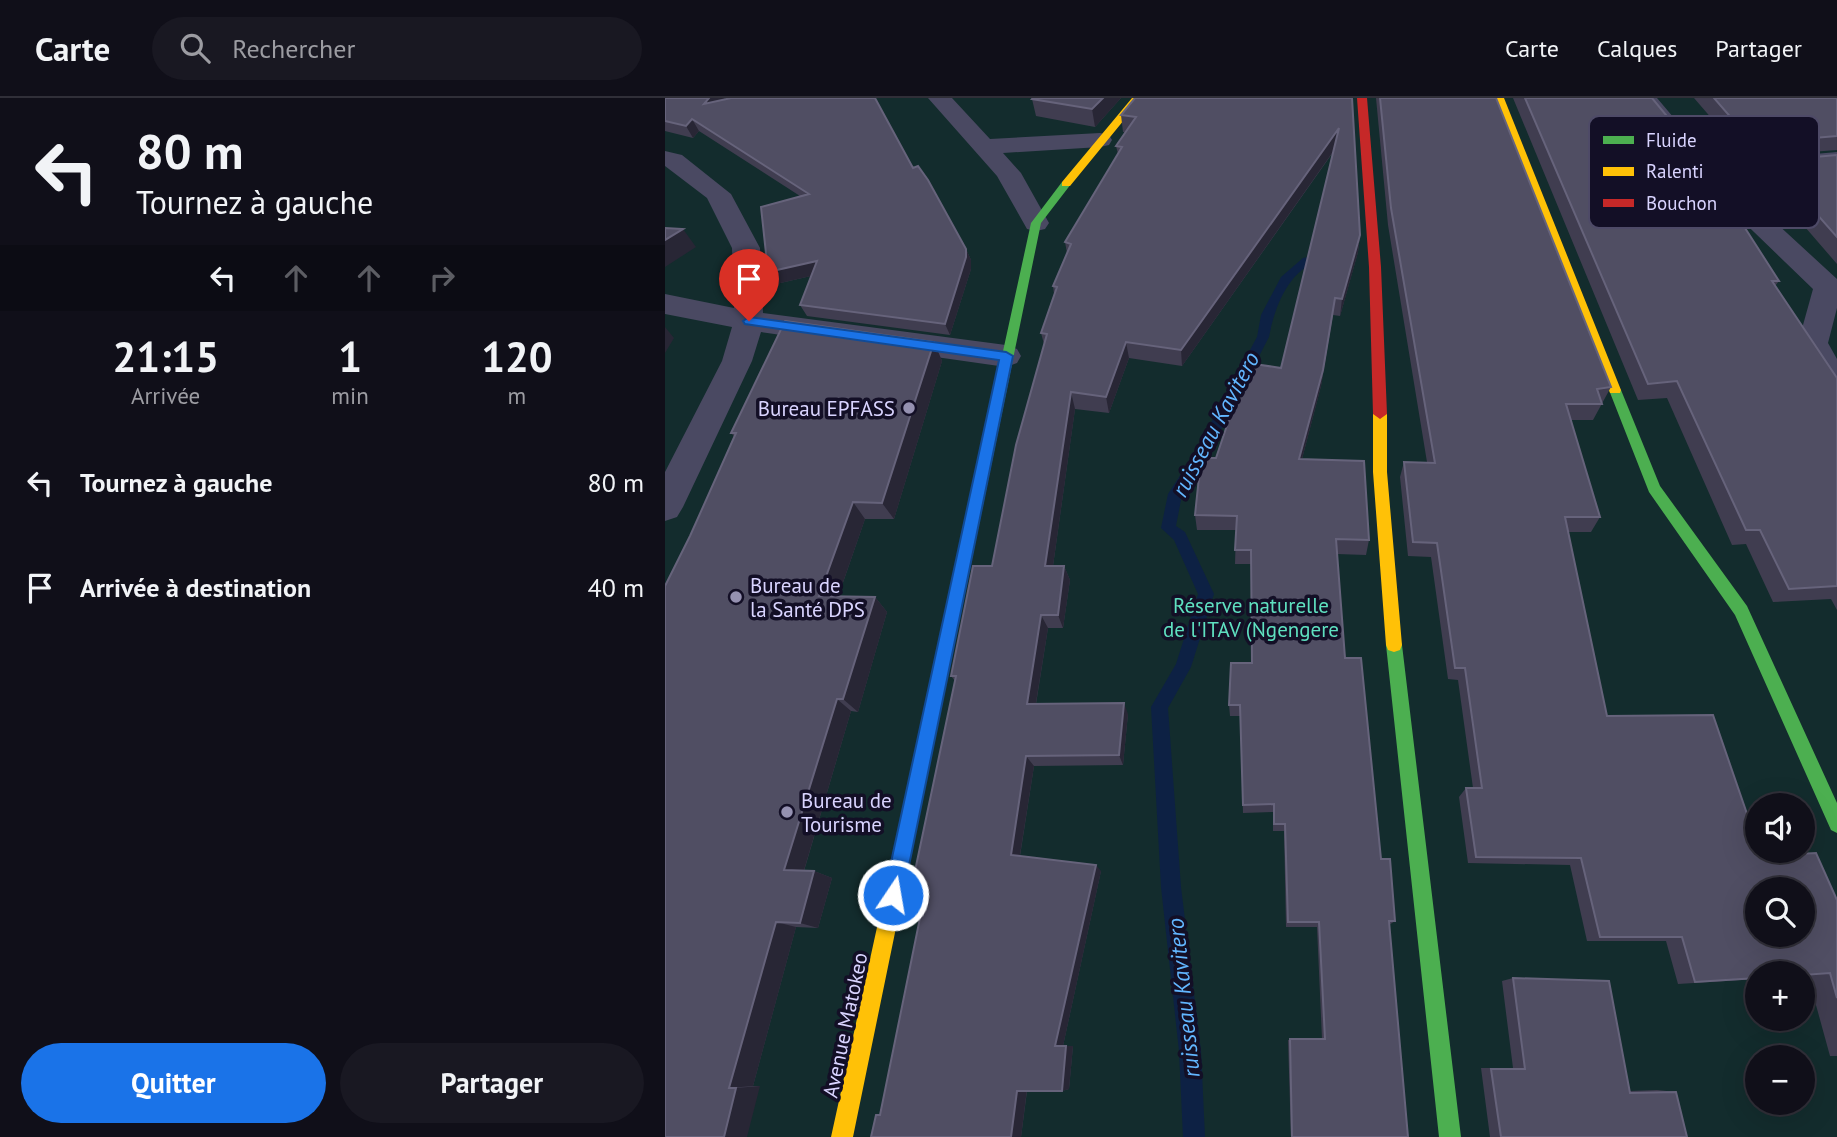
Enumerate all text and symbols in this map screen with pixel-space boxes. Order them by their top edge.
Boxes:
search box [152,17,642,80]
text: Carte [35,27,110,70]
icon: search [176,29,214,67]
text: Rechercher [232,32,355,65]
text: Carte [1505,33,1559,64]
text: Calques [1597,33,1677,64]
text: Partager [1715,33,1802,64]
legend [1589,116,1819,228]
text: 80 m [136,119,243,183]
icon: left [21,126,112,217]
text: Fluide [1646,128,1697,152]
text: Ralenti [1646,159,1704,183]
text: Tournez à gauche [136,181,373,223]
text: Bouchon [1646,191,1717,215]
pin [719,249,779,321]
icon: left [204,259,242,297]
icon: ahead [277,259,315,297]
icon: ahead [350,259,388,297]
icon: right [423,259,461,297]
icon: arrive [730,260,768,298]
text: 21:15 [112,329,219,384]
text: 1 [338,329,362,384]
text: 120 [481,329,553,384]
water label: ruisseau Kavitero [1165,346,1265,502]
text: Arrivée [131,381,200,410]
text: min [331,381,369,410]
text: m [508,381,526,410]
place label: Bureau EPFASS [758,395,895,422]
marker: Bureau EPFASS [901,400,917,416]
icon: left [21,464,59,502]
text: Tournez à gauche [80,466,272,499]
text: 80 m [588,466,644,499]
icon: arrive [21,569,59,607]
text: Arrivée à destination [80,571,311,604]
text: 40 m [588,571,644,604]
place label: Bureau de la Santé DPS [750,572,865,623]
marker: Bureau de la Santé DPS [728,589,744,605]
park label: Réserve naturelle de l'ITAV (Ngengere [1163,592,1339,643]
place label: Bureau de Tourisme [801,787,892,838]
map controls [1745,793,1815,1115]
button: sound [1745,793,1815,863]
marker: Bureau de Tourisme [779,804,795,820]
position arrow [856,858,930,932]
button: search [1745,877,1815,947]
water label: ruisseau Kavitero [1160,917,1206,1079]
street label: Avenue Matokeo [816,950,874,1100]
button: + [1745,961,1815,1031]
button: Quitter [21,1043,326,1123]
button: Partager [340,1043,644,1123]
button: − [1745,1045,1815,1115]

